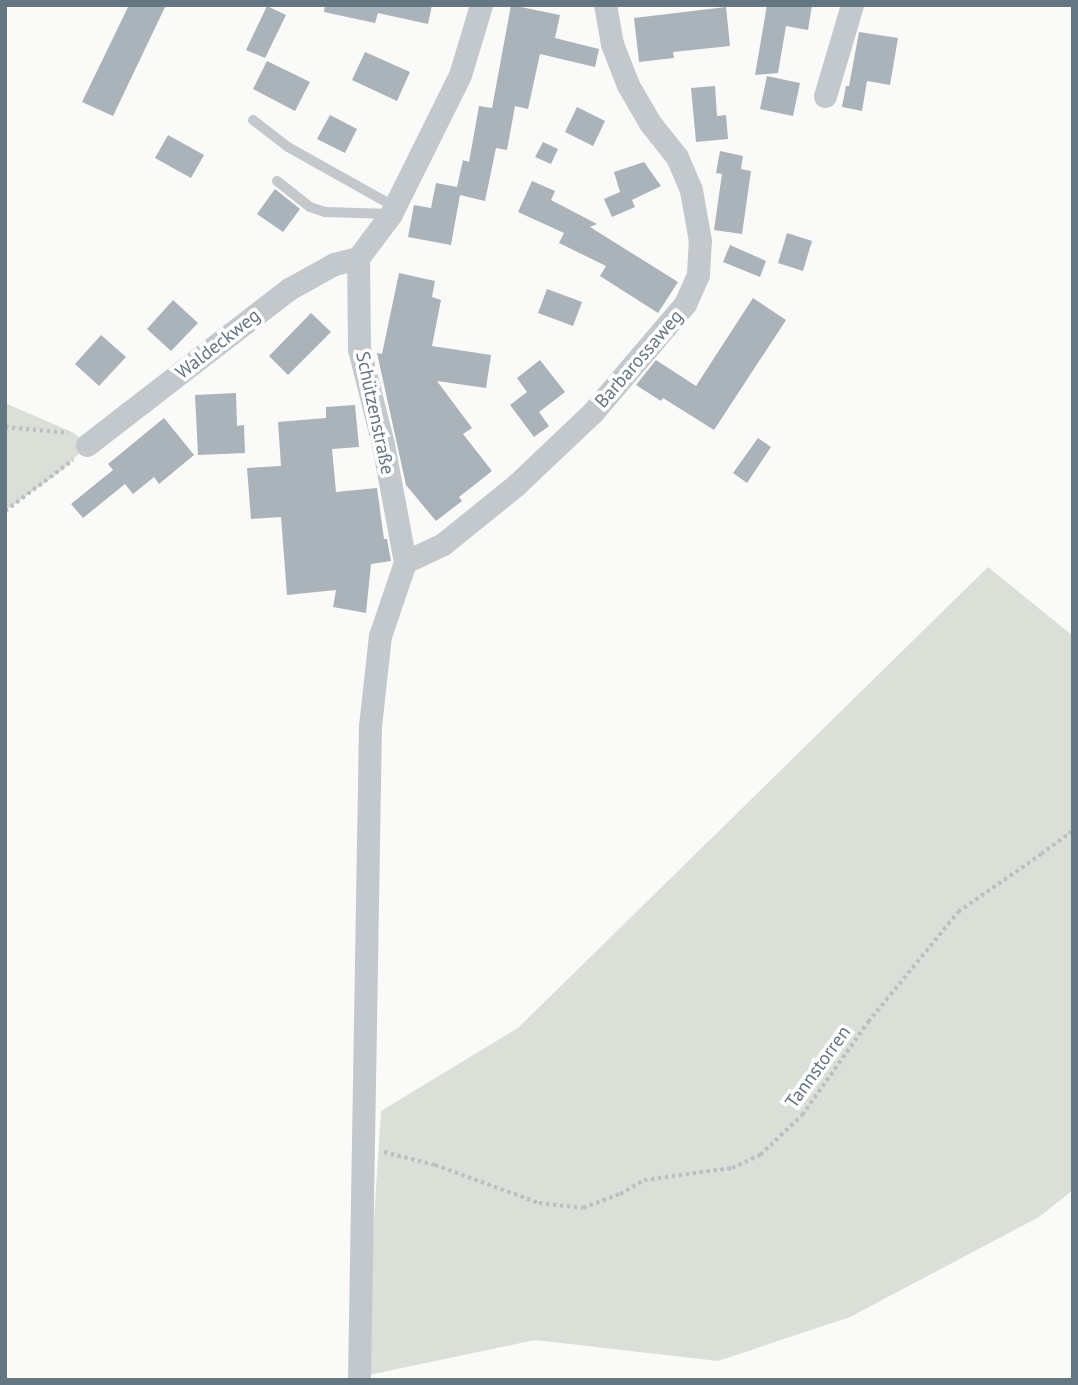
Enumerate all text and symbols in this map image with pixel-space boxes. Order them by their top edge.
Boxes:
street label: Waldeckweg [171,304,265,384]
street label: Barbarossaweg [590,305,688,413]
street label: Schützenstraße [351,349,399,477]
street label: Tannstorren [781,1021,855,1113]

